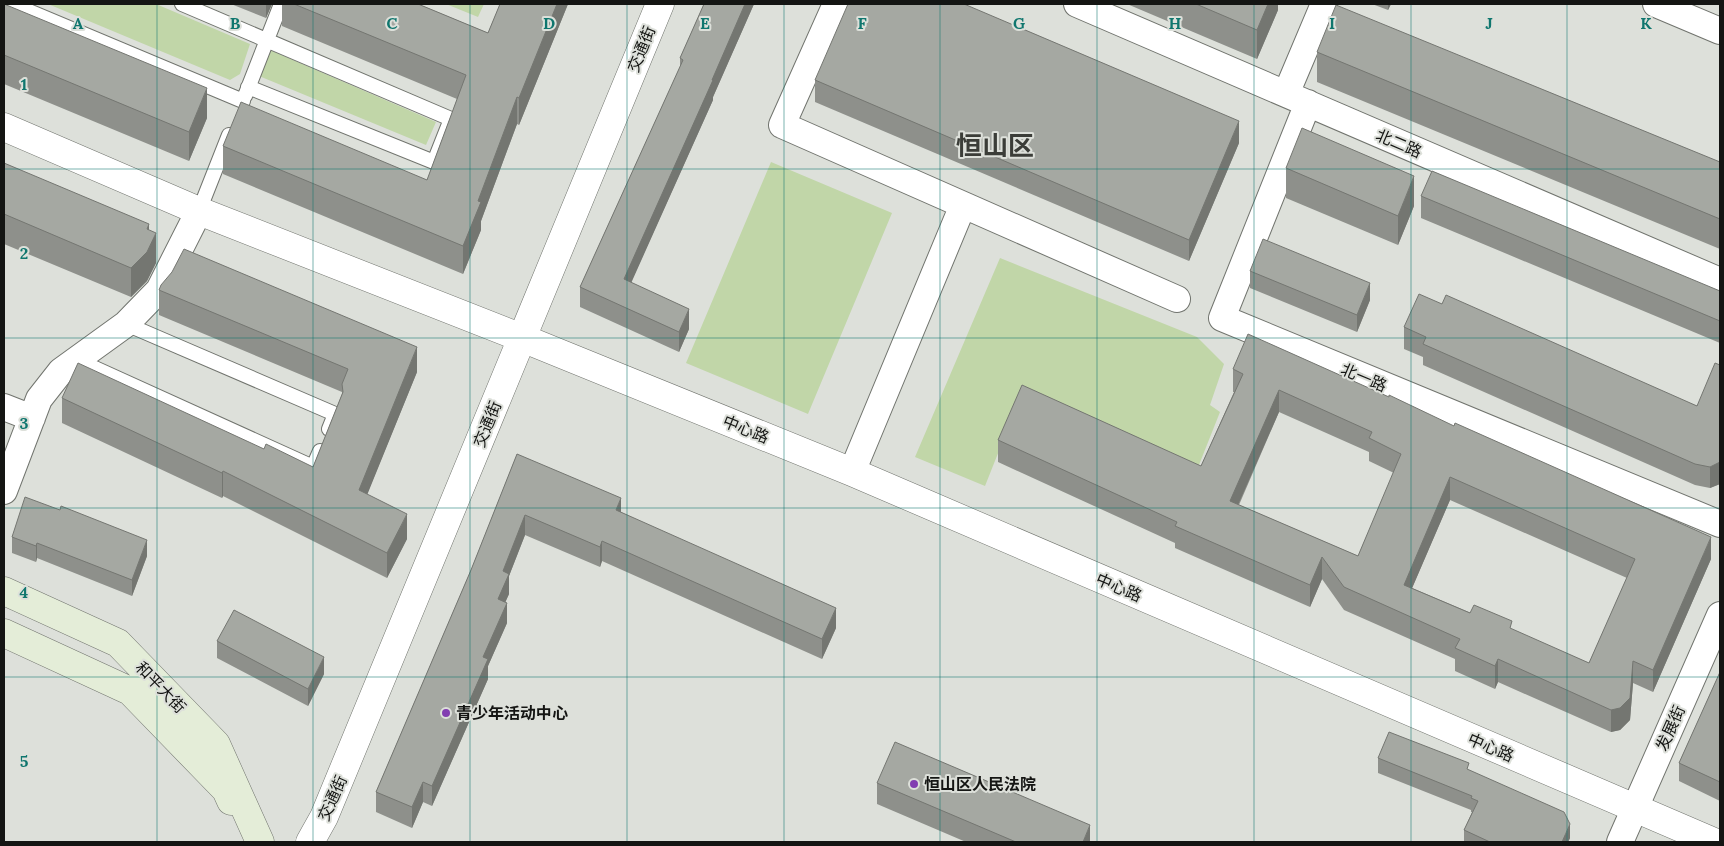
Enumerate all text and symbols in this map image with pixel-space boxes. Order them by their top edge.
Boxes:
text: A [73,13,84,33]
text: B [230,13,241,33]
text: C [386,13,398,33]
text: D [543,13,555,33]
text: E [700,13,710,33]
text: F [857,13,867,33]
text: G [1013,13,1025,33]
text: H [1169,13,1182,33]
text: I [1329,13,1335,33]
text: J [1485,13,1493,33]
text: K [1640,13,1652,33]
street label: 交通街 [623,23,659,75]
text: 1 [21,74,27,94]
street label: 北二路 [1373,124,1425,162]
district label: 恒山区 [956,129,1034,162]
text: 2 [20,243,28,263]
street label: 北一路 [1338,358,1390,396]
street label: 交通街 [469,398,505,450]
street label: 中心路 [720,411,772,447]
text: 3 [20,413,29,433]
street label: 中心路 [1093,568,1145,606]
text: 4 [20,582,29,602]
street label: 和平大街 [132,657,190,717]
street label: 发展街 [1651,702,1689,754]
place label: 青少年活动中心 [456,703,568,723]
marker: 青少年活动中心 [440,707,452,719]
street label: 中心路 [1465,728,1517,766]
text: 5 [20,751,29,771]
street label: 交通街 [313,772,351,824]
place label: 恒山区人民法院 [924,774,1036,794]
marker: 恒山区人民法院 [908,778,920,790]

